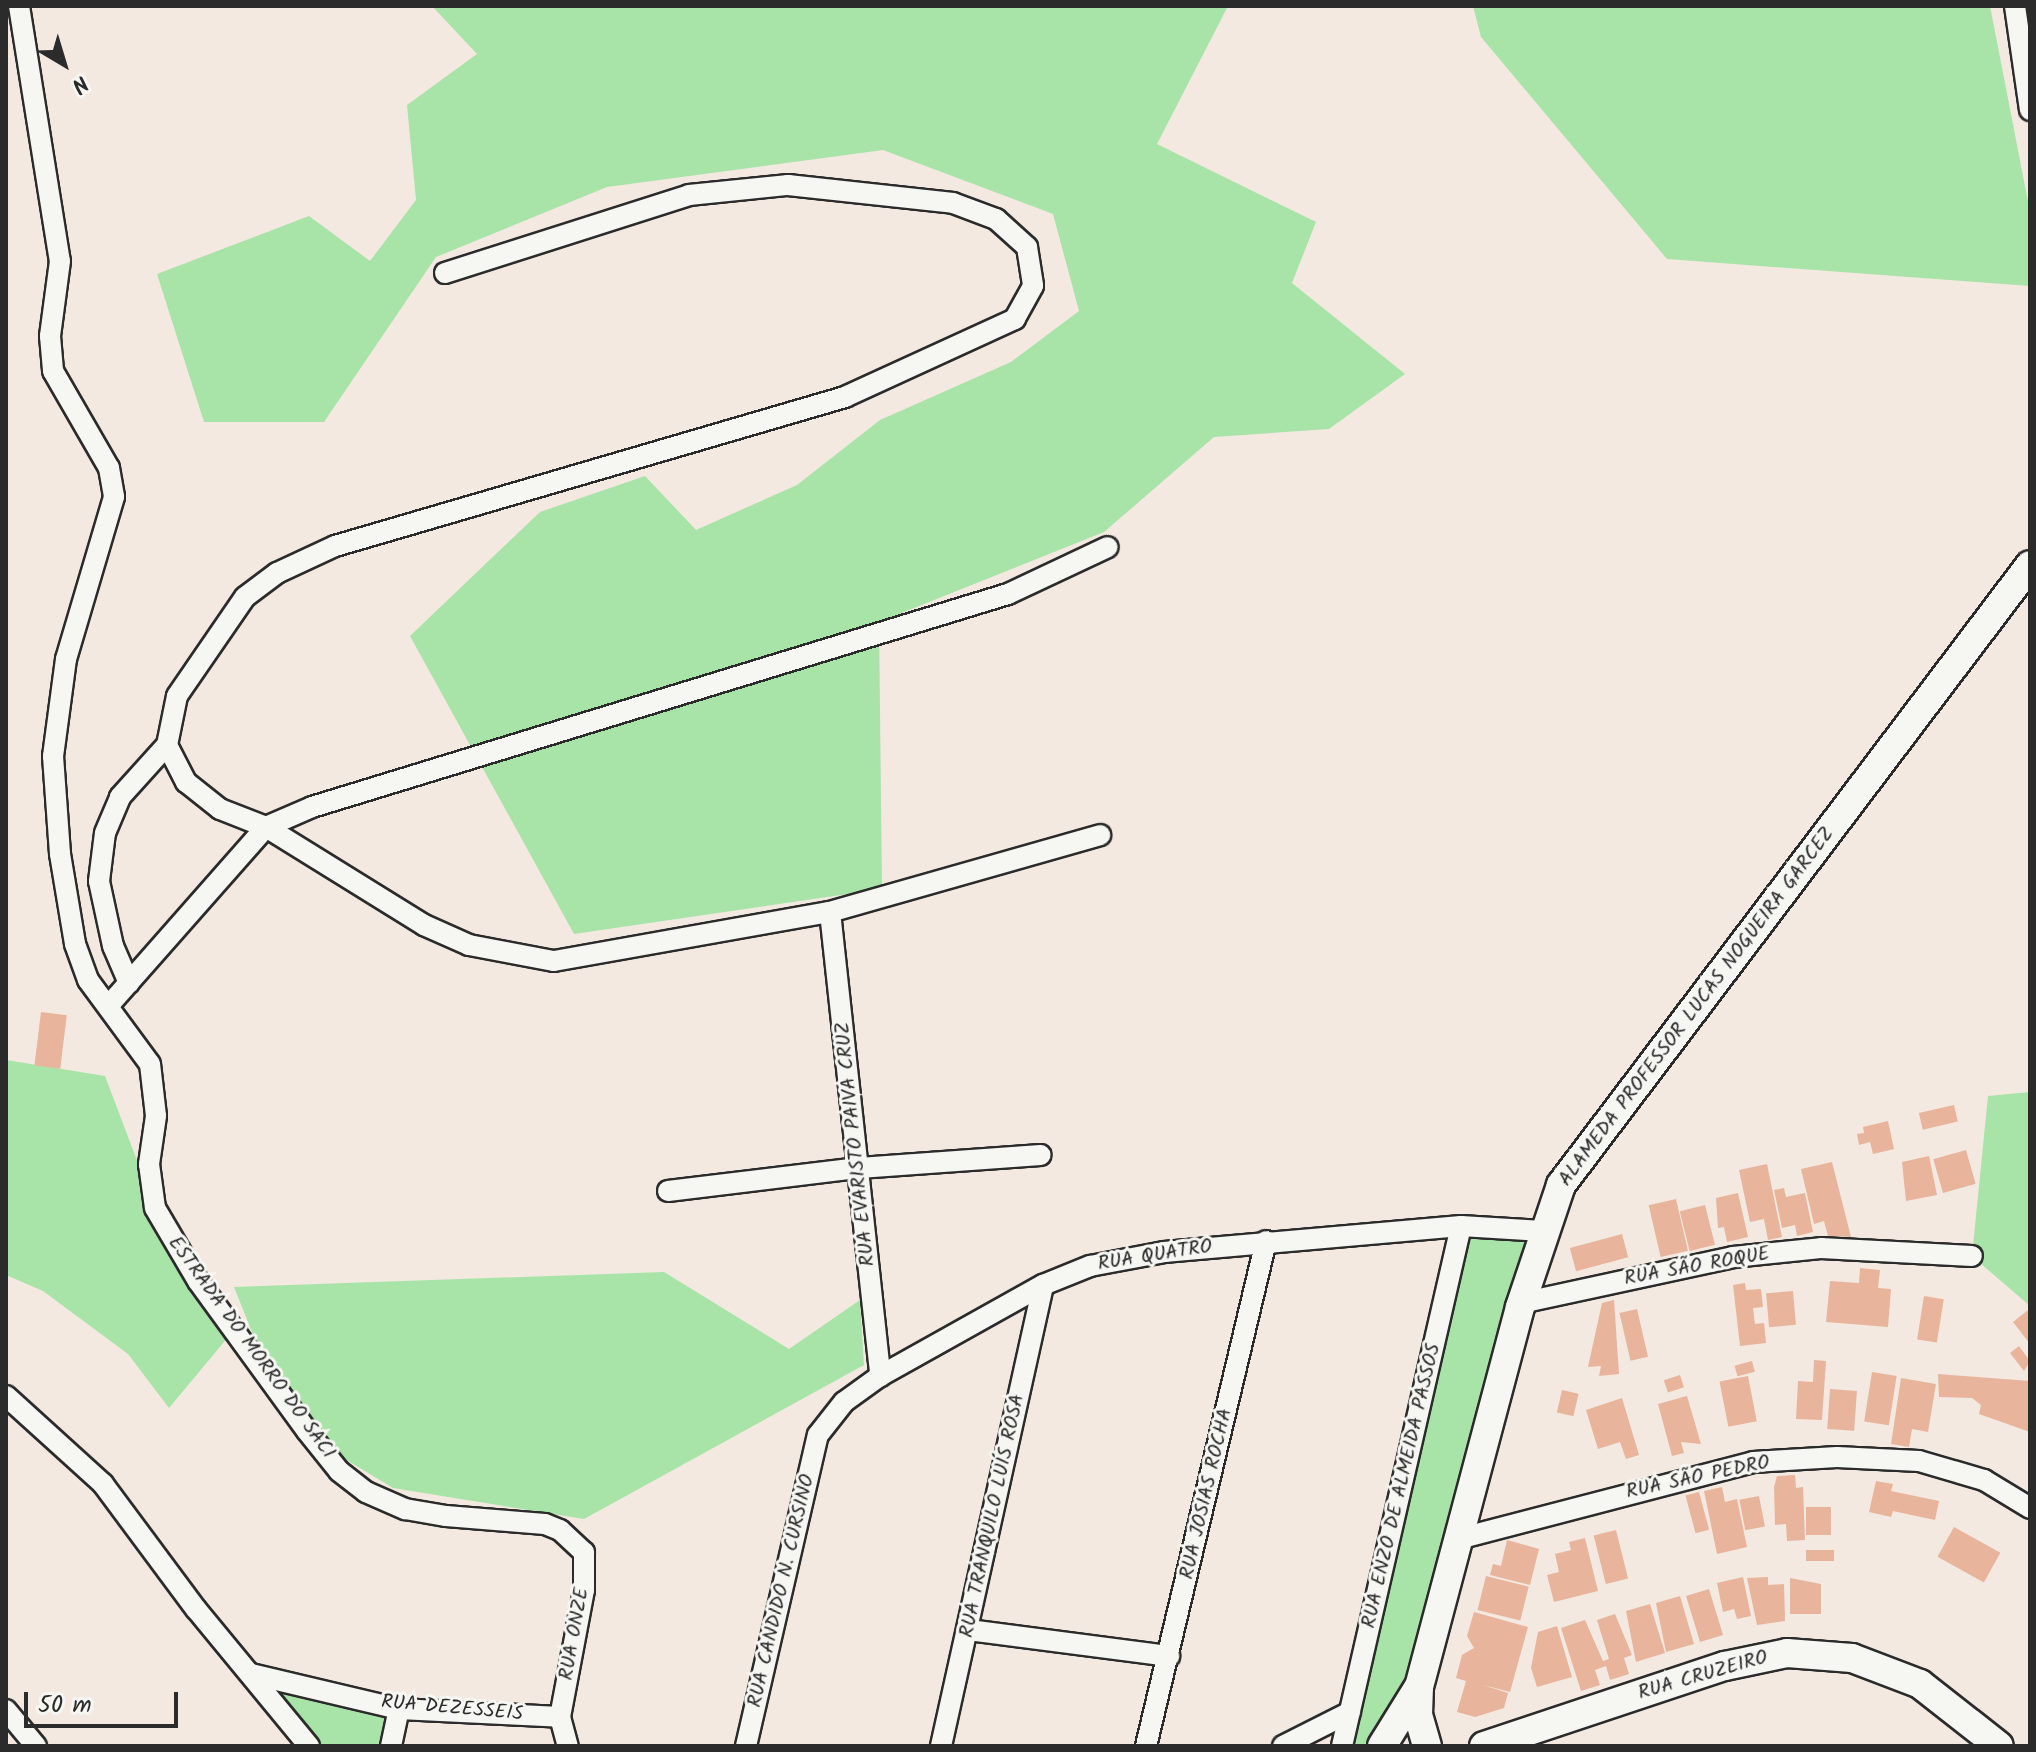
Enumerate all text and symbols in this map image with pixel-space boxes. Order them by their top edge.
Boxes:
north arrow [24,24,104,104]
text: N [63,65,95,101]
street label: ALAMEDA PROFESSOR LUCAS NOGUEIRA GARCEZ [1554,823,1840,1191]
street label: RUA EVARISTO PAIVA CRUZ [831,1020,881,1268]
street label: ESTRADA DO MORRO DO SACI [162,1232,340,1464]
street label: RUA QUATRO [1096,1235,1214,1277]
street label: RUA SÃO ROQUE [1622,1242,1772,1292]
street label: RUA ENZO DE ALMEIDA PASSOS [1358,1341,1446,1631]
street label: RUA TRANQUILO LUÍS ROSA [955,1392,1031,1640]
street label: RUA JOSIAS ROCHA [1176,1406,1238,1582]
street label: RUA SÃO PEDRO [1624,1451,1772,1505]
street label: RUA CANDIDO N. CURSINO [744,1472,820,1710]
street label: RUA ONZE [555,1586,595,1682]
street label: RUA CRUZEIRO [1635,1646,1771,1706]
scale bar [28,1676,182,1726]
text: 50 m [38,1686,92,1725]
street label: RUA DEZESSEIS [380,1691,524,1727]

